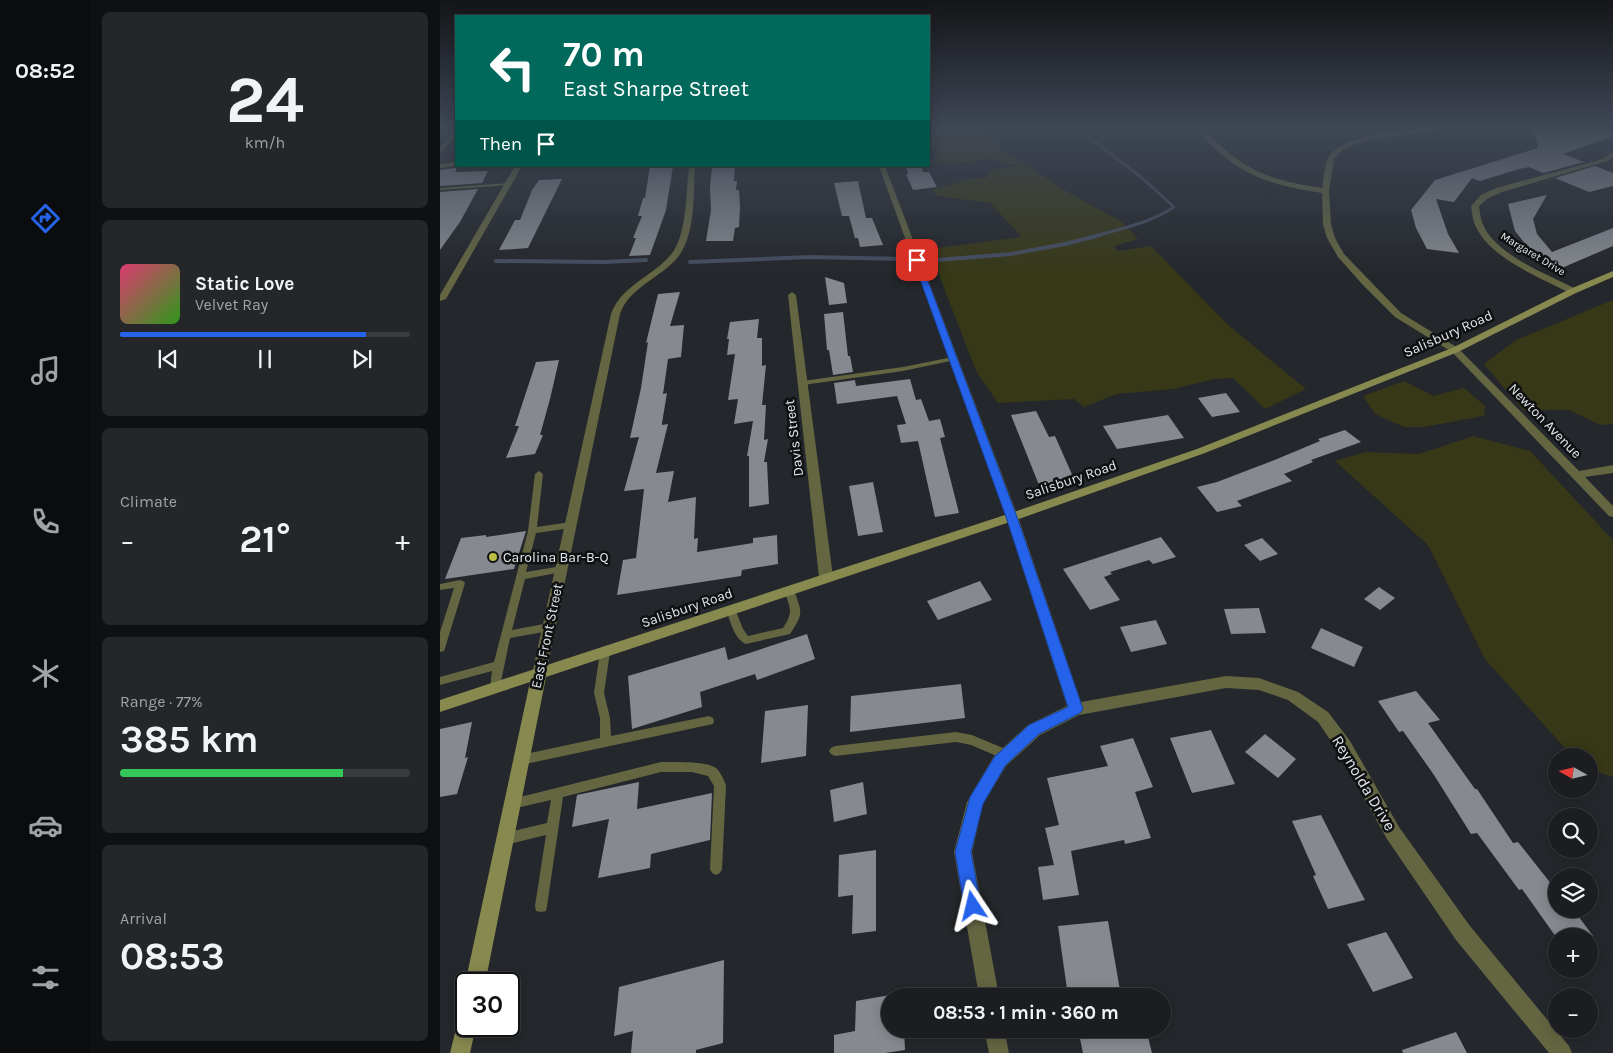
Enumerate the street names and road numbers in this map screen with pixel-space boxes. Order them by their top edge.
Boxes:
street label: Margaret Drive [1498,229,1568,279]
street label: Salisbury Road [1401,307,1495,361]
street label: Newton Avenue [1505,380,1585,462]
street label: Davis Street [781,399,807,477]
street label: Salisbury Road [1023,456,1119,504]
street label: East Front Street [528,582,566,690]
street label: Salisbury Road [639,584,735,632]
street label: Reynolda Drive [1328,732,1400,834]

